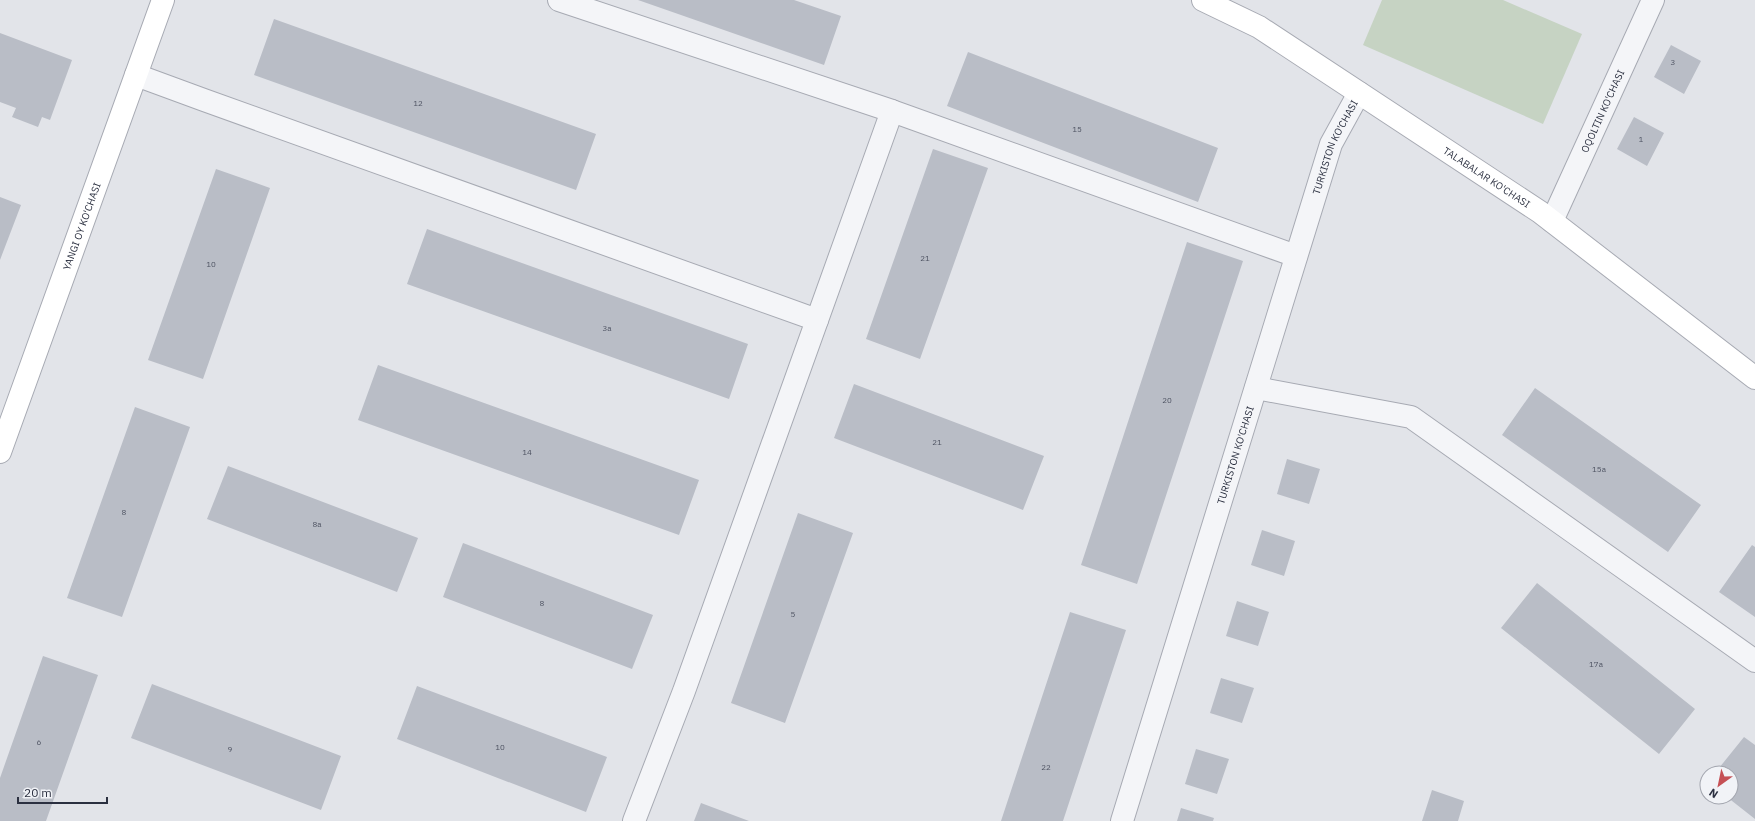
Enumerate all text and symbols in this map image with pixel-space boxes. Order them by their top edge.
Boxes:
house number: 3 [1671,57,1676,67]
street label: OQOLTIN KO'CHASI [1578,68,1627,155]
house number: 12 [413,98,423,108]
street label: TURKISTON KO'CHASI [1310,98,1361,196]
house number: 15 [1072,124,1082,134]
house number: 1 [1639,134,1644,144]
street label: TALABALAR KO'CHASI [1441,144,1532,211]
street label: YANGI OY KO'CHASI [60,181,104,272]
house number: 21 [920,253,930,263]
house number: 10 [206,259,216,269]
house number: 3a [602,323,612,333]
house number: 20 [1162,395,1172,405]
street label: TURKISTON KO'CHASI [1214,405,1257,506]
house number: 21 [932,437,942,447]
house number: 14 [522,447,532,457]
house number: 15a [1592,464,1607,474]
house number: 8 [122,507,127,517]
house number: 8a [312,519,322,529]
house number: 8 [540,598,545,608]
house number: 5 [791,609,796,619]
house number: 17a [1589,659,1604,669]
house number: 6 [37,737,42,747]
house number: 10 [495,742,505,752]
house number: 9 [228,744,233,754]
house number: 22 [1041,762,1051,772]
north arrow [1699,765,1739,805]
scale bar [18,779,107,805]
text: 20 m [24,785,52,800]
text: N [1706,785,1721,801]

